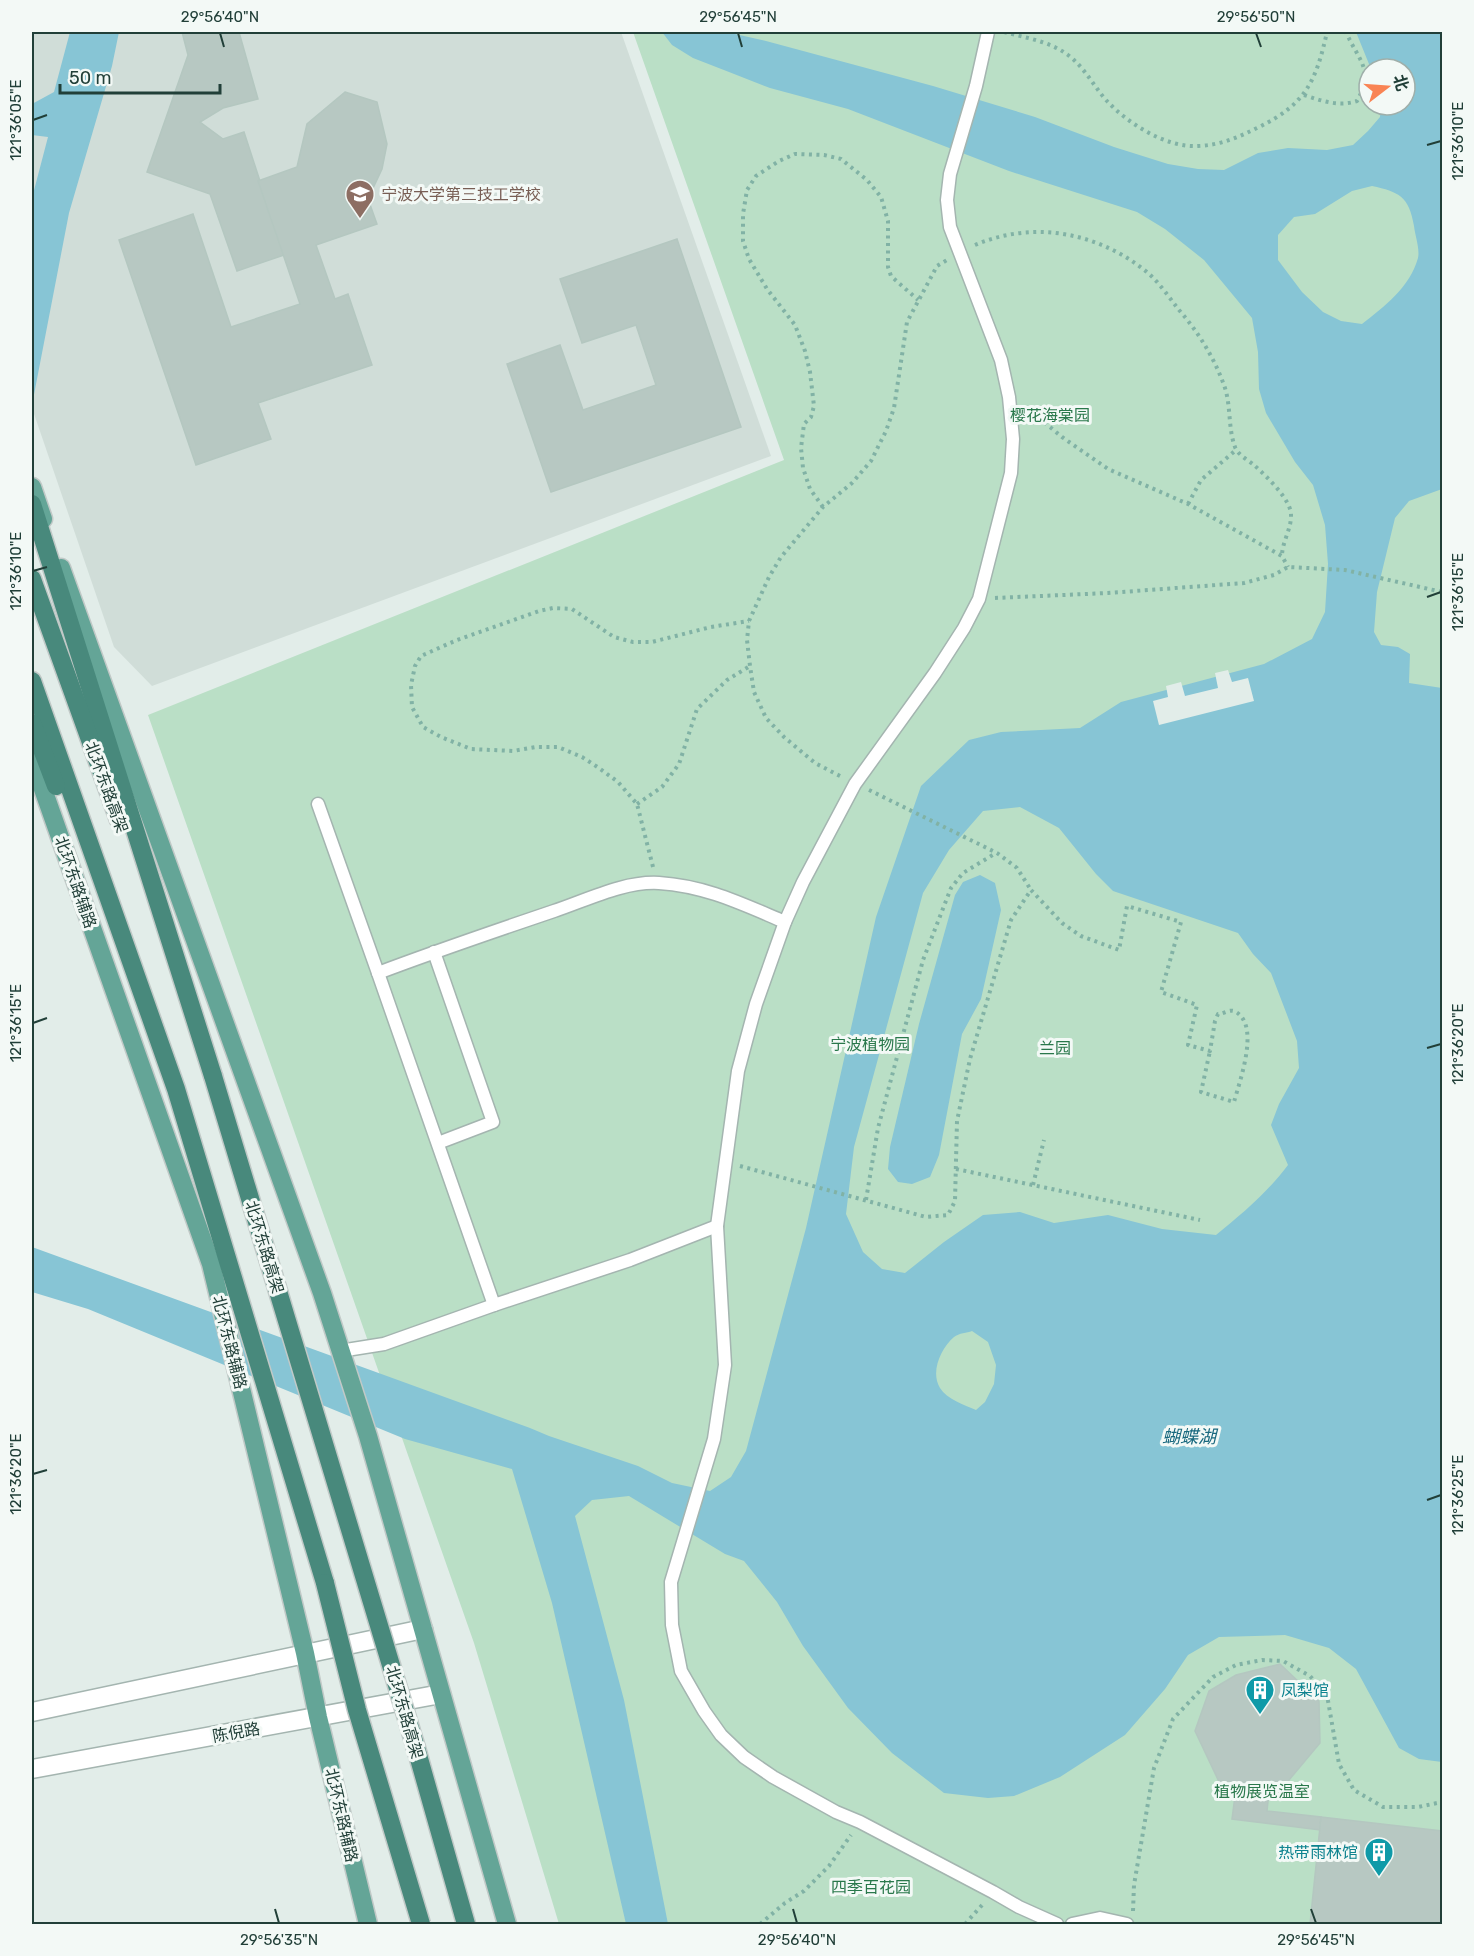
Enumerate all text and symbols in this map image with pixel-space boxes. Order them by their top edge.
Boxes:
text: 29°56'40"N [181,8,259,26]
text: 29°56'45"N [699,8,777,26]
text: 29°56'50"N [1217,8,1295,26]
scale bar [60,57,220,95]
north arrow [1357,57,1417,117]
text: 50 m [69,67,112,89]
text: 北 [1389,72,1412,93]
text: 121°36'05"E [7,79,25,161]
text: 121°36'10"E [1449,102,1467,180]
school or university icon: 宁波大学第三技工学校 [344,178,376,220]
place label: 宁波大学第三技工学校 [381,185,541,204]
park label: 樱花海棠园 [1010,406,1090,425]
text: 121°36'10"E [7,532,25,610]
text: 121°36'15"E [1449,553,1467,631]
street label: 北环东路高架 [81,739,132,836]
street label: 北环东路辅路 [51,834,100,931]
text: 121°36'15"E [7,984,25,1062]
text: 121°36'20"E [1449,1003,1467,1085]
park label: 宁波植物园 [830,1035,910,1054]
park label: 兰园 [1039,1039,1071,1058]
street label: 北环东路高架 [241,1198,288,1296]
street label: 北环东路辅路 [209,1293,250,1391]
water label: 蝴蝶湖 [1162,1426,1219,1448]
text: 121°36'20"E [7,1433,25,1515]
text: 121°36'25"E [1449,1455,1467,1535]
street label: 北环东路高架 [382,1663,427,1761]
building icon: 凤梨馆 [1244,1674,1276,1716]
place label: 凤梨馆 [1281,1681,1329,1700]
street label: 陈倪路 [211,1719,261,1746]
street label: 北环东路辅路 [321,1766,362,1864]
park label: 植物展览温室 [1214,1782,1310,1801]
building icon: 热带雨林馆 [1363,1836,1395,1878]
place label: 热带雨林馆 [1278,1843,1358,1862]
park label: 四季百花园 [831,1878,911,1897]
text: 29°56'35"N [240,1931,318,1949]
text: 29°56'40"N [758,1931,836,1949]
text: 29°56'45"N [1277,1931,1355,1949]

